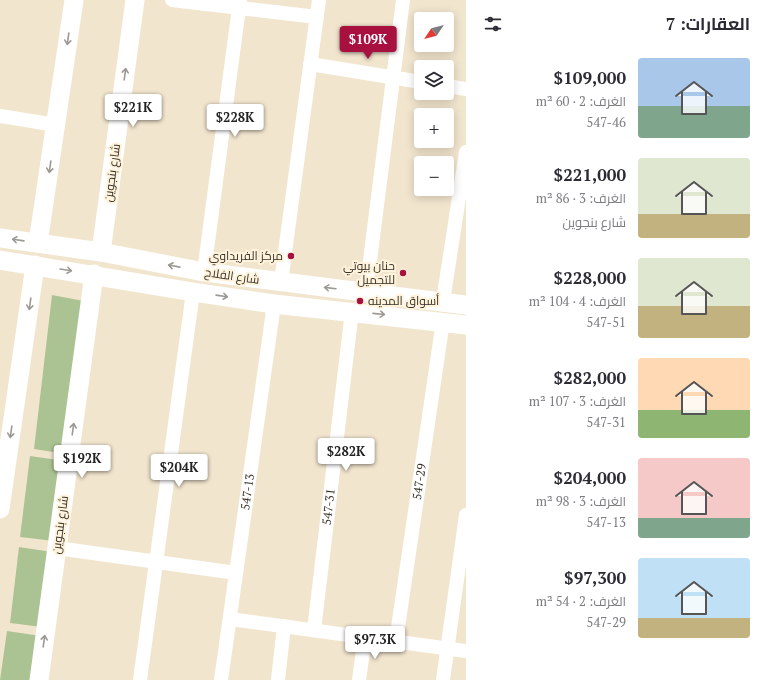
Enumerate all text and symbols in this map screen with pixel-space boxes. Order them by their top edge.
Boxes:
north arrow [414,12,454,52]
map controls [414,12,454,196]
text: العقارات: 7 [666,12,750,35]
icon: filters [482,13,504,35]
pin: $109K [340,26,396,60]
text: $109K [349,30,387,48]
one-way arrow [64,32,72,45]
button: layers [414,60,454,100]
text: $109,000 [554,66,626,89]
one-way arrow [121,68,129,81]
icon: home [670,74,718,122]
text: الغرف: 2 · 60 m² [536,92,626,110]
pin: $221K [105,94,161,128]
text: $221K [114,98,152,116]
pin: $228K [207,104,263,138]
text: $228K [216,108,254,126]
button: + [414,108,454,148]
text: 547-46 [586,113,626,131]
street label: شارع بنجوين [100,143,124,203]
button: − [414,156,454,196]
one-way arrow [46,160,54,173]
text: $221,000 [554,163,626,186]
icon: home [670,174,718,222]
text: الغرف: 3 · 86 m² [536,189,626,207]
text: شارع بنجوين [562,213,626,231]
one-way arrow [12,236,25,244]
place label: مركز الفريداوي [209,248,283,266]
marker: مركز الفريداوي [286,251,296,261]
place label: حنان بيوتي للتجميل [343,258,395,287]
one-way arrow [167,262,180,270]
street label: شارع الفلاح [203,264,261,288]
one-way arrow [59,266,72,274]
text: $228,000 [554,266,626,289]
marker: حنان بيوتي للتجميل [398,268,408,278]
icon: home [670,274,718,322]
one-way arrow [324,284,337,292]
one-way arrow [215,292,228,300]
text: الغرف: 4 · 104 m² [529,292,626,310]
place label: أسواق المدينه [368,293,439,308]
marker: أسواق المدينه [355,296,365,306]
one-way arrow [26,297,34,310]
one-way arrow [372,310,385,318]
text: 547-51 [586,313,626,331]
text: $282,000 [554,366,626,389]
icon: home [670,374,718,422]
text: الغرف: 3 · 107 m² [529,392,626,410]
text: 547-31 [586,413,626,431]
one-way arrow [69,423,77,436]
one-way arrow [7,425,15,438]
pin: $282K [318,438,374,472]
text: $282K [327,442,365,460]
pin: $192K [54,445,110,479]
text: $192K [63,449,101,467]
pin: $204K [151,454,207,488]
text: $204K [160,458,198,476]
street label: 547-29 [409,462,429,501]
text: $204,000 [554,466,626,489]
street label: 547-13 [237,473,257,511]
icon: home [670,474,718,522]
street label: 547-31 [319,488,338,526]
text: الغرف: 3 · 98 m² [536,492,626,510]
street label: شارع بنجوين [48,495,72,555]
text: 547-13 [586,513,626,531]
text: $97,300 [564,566,626,589]
icon: home [670,574,718,622]
text: الغرف: 2 · 54 m² [536,592,626,610]
text: 547-29 [586,613,626,631]
pin: $97.3K [342,626,408,660]
text: $97.3K [354,630,396,648]
one-way arrow [41,635,48,648]

